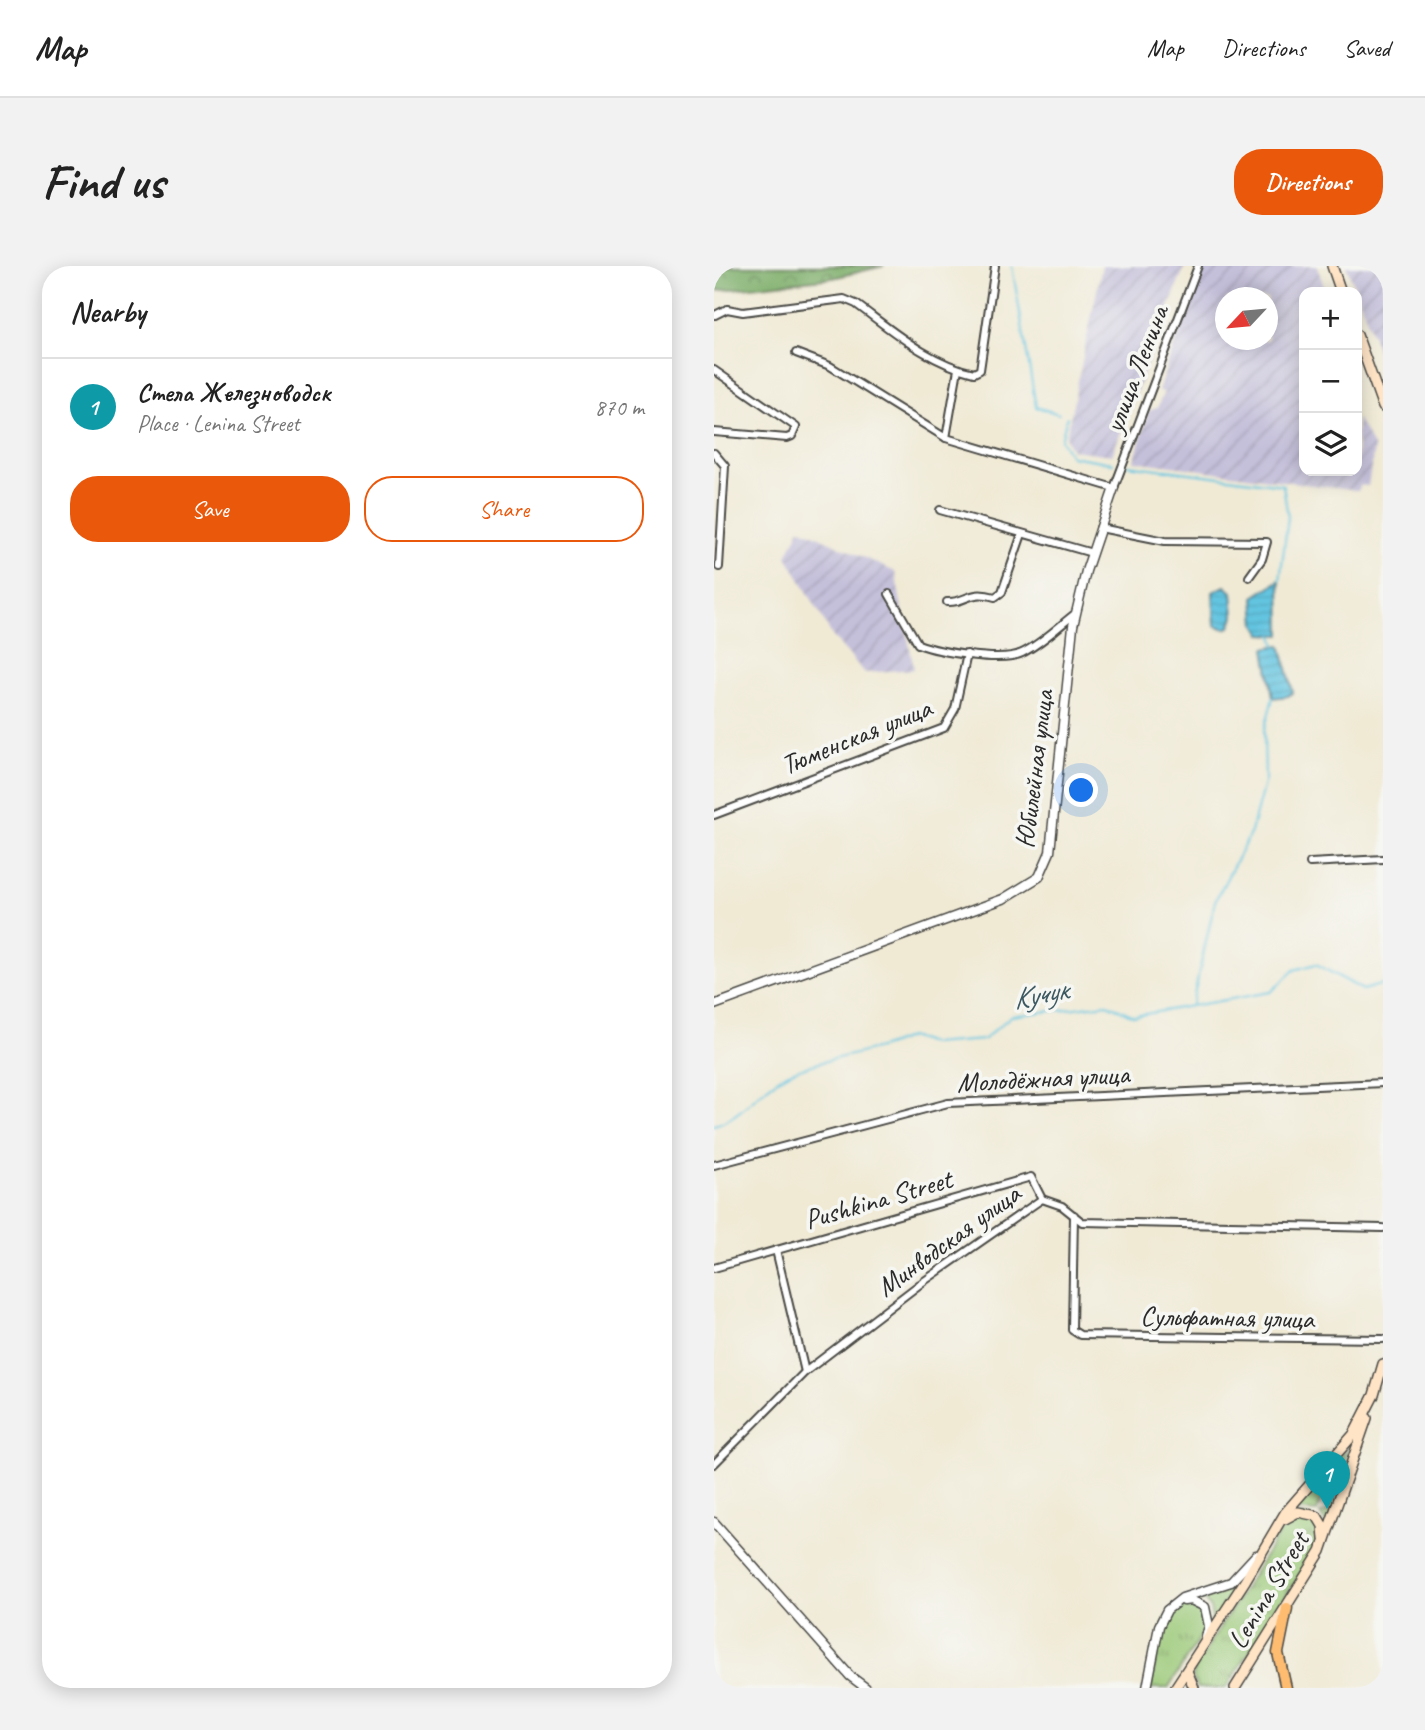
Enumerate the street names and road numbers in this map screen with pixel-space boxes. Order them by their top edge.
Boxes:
street label: улица Ленина [1095,298,1177,439]
street label: Юбилейная улица [1007,686,1061,850]
street label: Тюменская улица [776,689,938,782]
street label: Молодёжная улица [956,1056,1132,1100]
street label: Pushkina Street [800,1161,958,1237]
street label: Минводская улица [869,1175,1028,1304]
street label: Сульфатная улица [1140,1298,1316,1336]
street label: Lenina Street [1219,1523,1318,1655]

